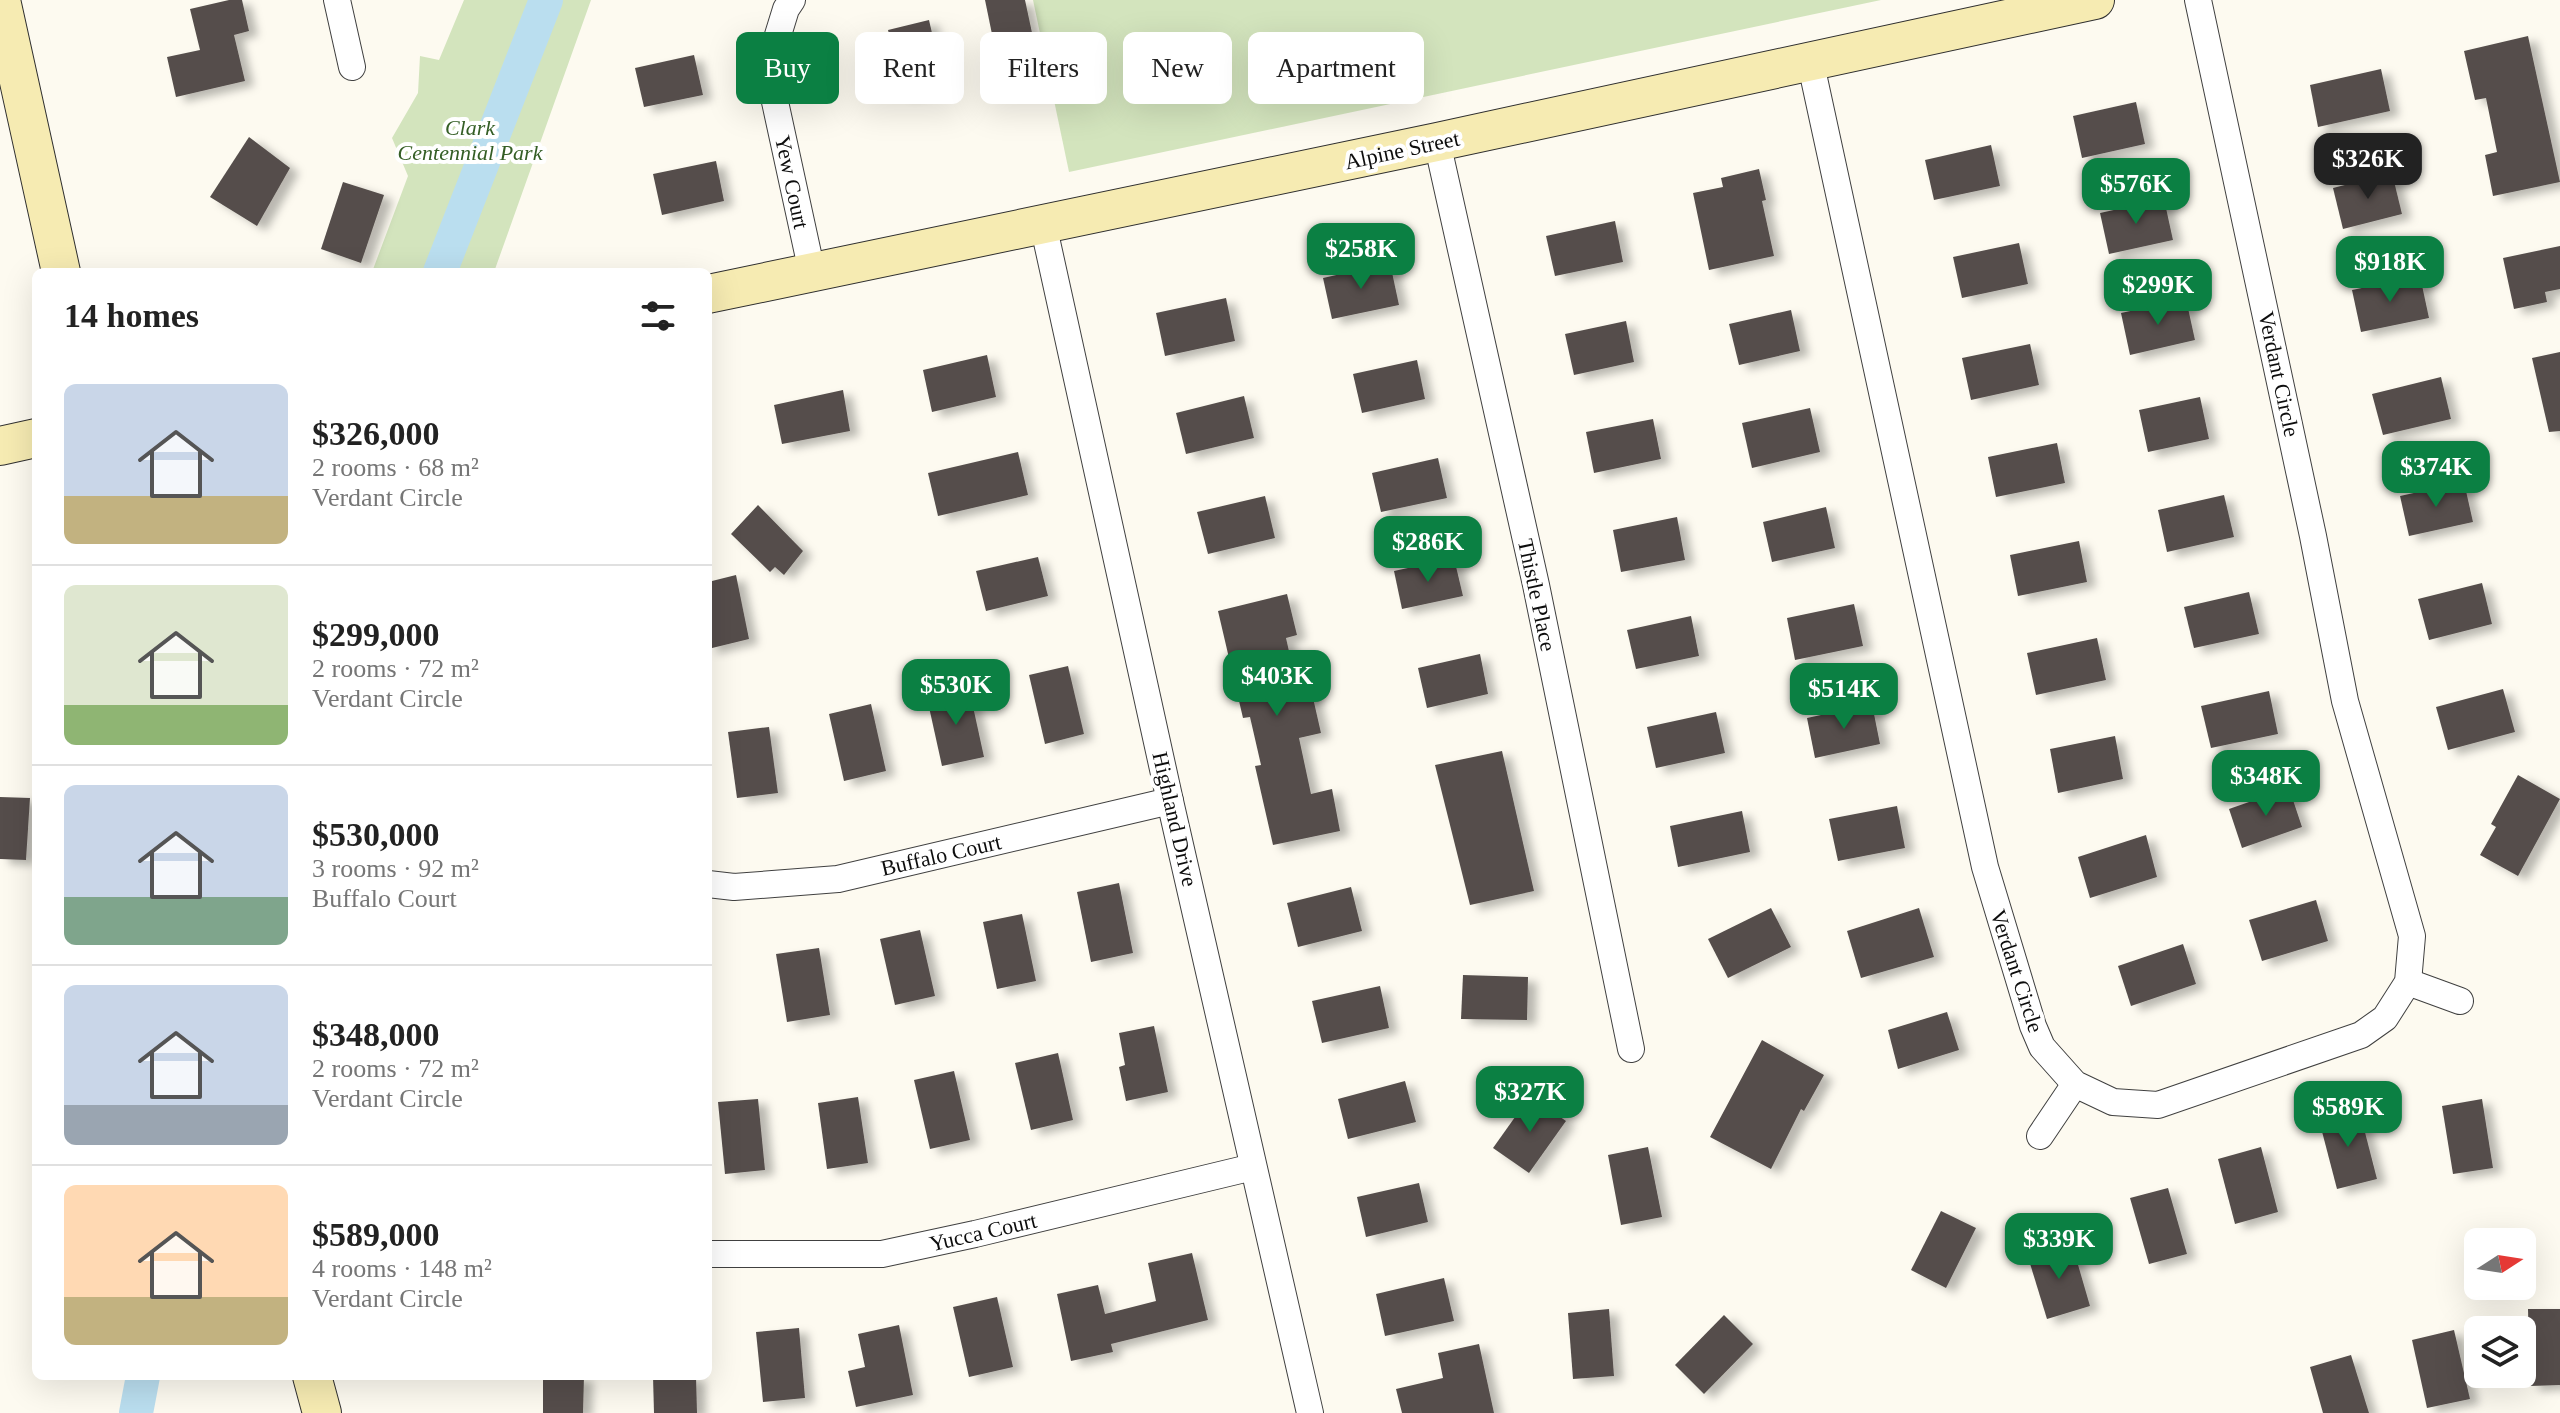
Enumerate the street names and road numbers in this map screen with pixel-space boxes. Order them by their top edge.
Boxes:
street label: Alpine Street [1342,126,1462,174]
street label: Yew Court [770,133,814,231]
street label: Verdant Circle [2254,309,2304,439]
street label: Thistle Place [1513,537,1561,653]
street label: Highland Drive [1147,749,1203,889]
street label: Buffalo Court [879,829,1003,881]
street label: Verdant Circle [1985,906,2049,1036]
street label: Yucca Court [927,1208,1039,1256]

